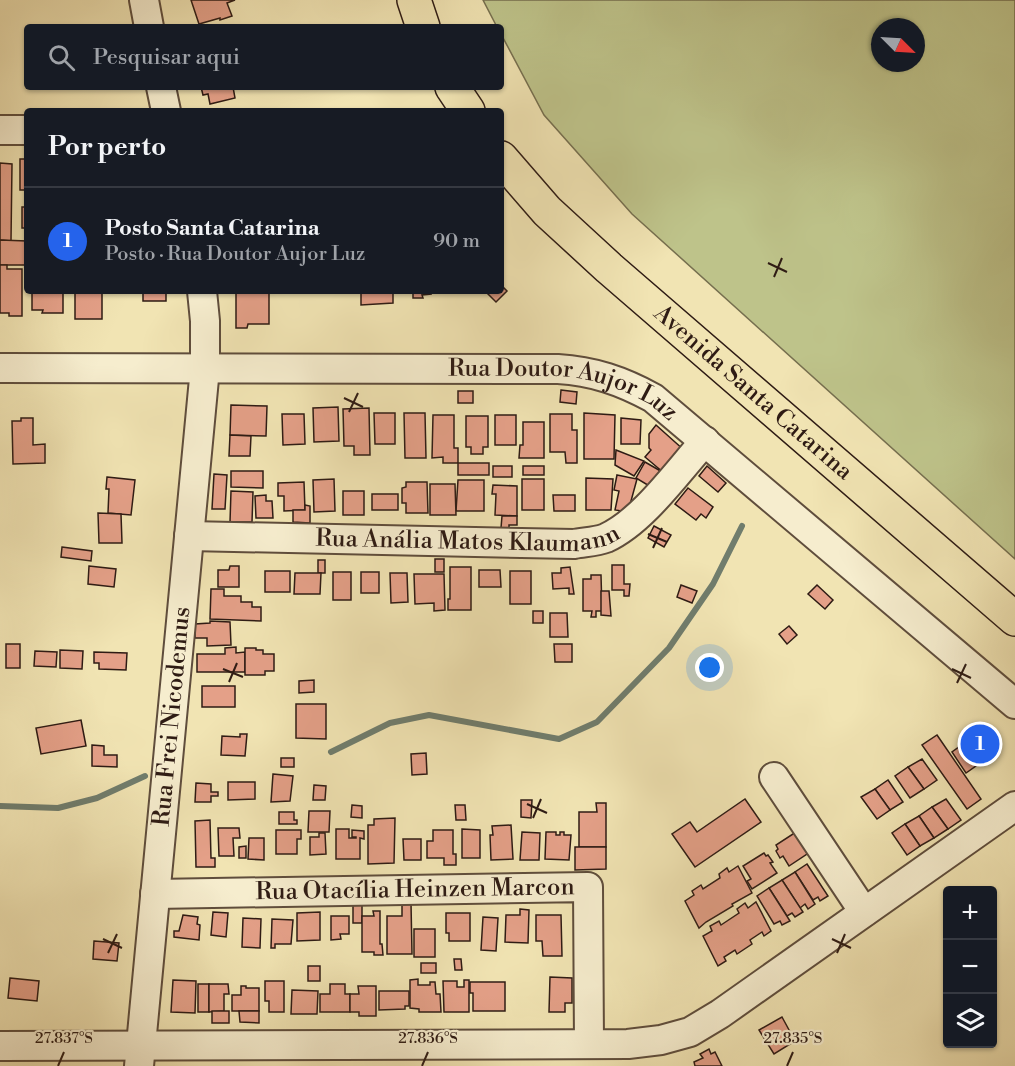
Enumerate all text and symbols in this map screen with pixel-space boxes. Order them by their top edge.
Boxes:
north arrow [871,18,925,72]
search box [24,24,504,90]
icon: search [45,41,78,74]
text: Pesquisar aqui [93,44,240,71]
text: Por perto [48,131,166,163]
text: Posto Santa Catarina [105,215,320,242]
text: 1 [63,229,72,254]
text: 90 m [433,229,480,254]
text: Posto · Rua Doutor Aujor Luz [105,242,365,267]
street label: Avenida Santa Catarina [647,298,859,487]
street label: Rua Doutor Aujor Luz [448,354,684,427]
street label: Rua Anália Matos Klaumann [315,518,625,559]
street label: Rua Frei Nicodemus [147,605,197,828]
your location [695,653,724,682]
pin: 1 [960,722,1000,766]
street label: Rua Otacília Heinzen Marcon [255,872,575,907]
map controls [943,886,997,1048]
button: + [943,886,997,940]
button: − [943,940,997,994]
button: layers [943,994,997,1048]
text: 27.837°S [35,1029,93,1048]
text: 27.836°S [398,1029,458,1048]
text: 27.835°S [764,1029,822,1048]

